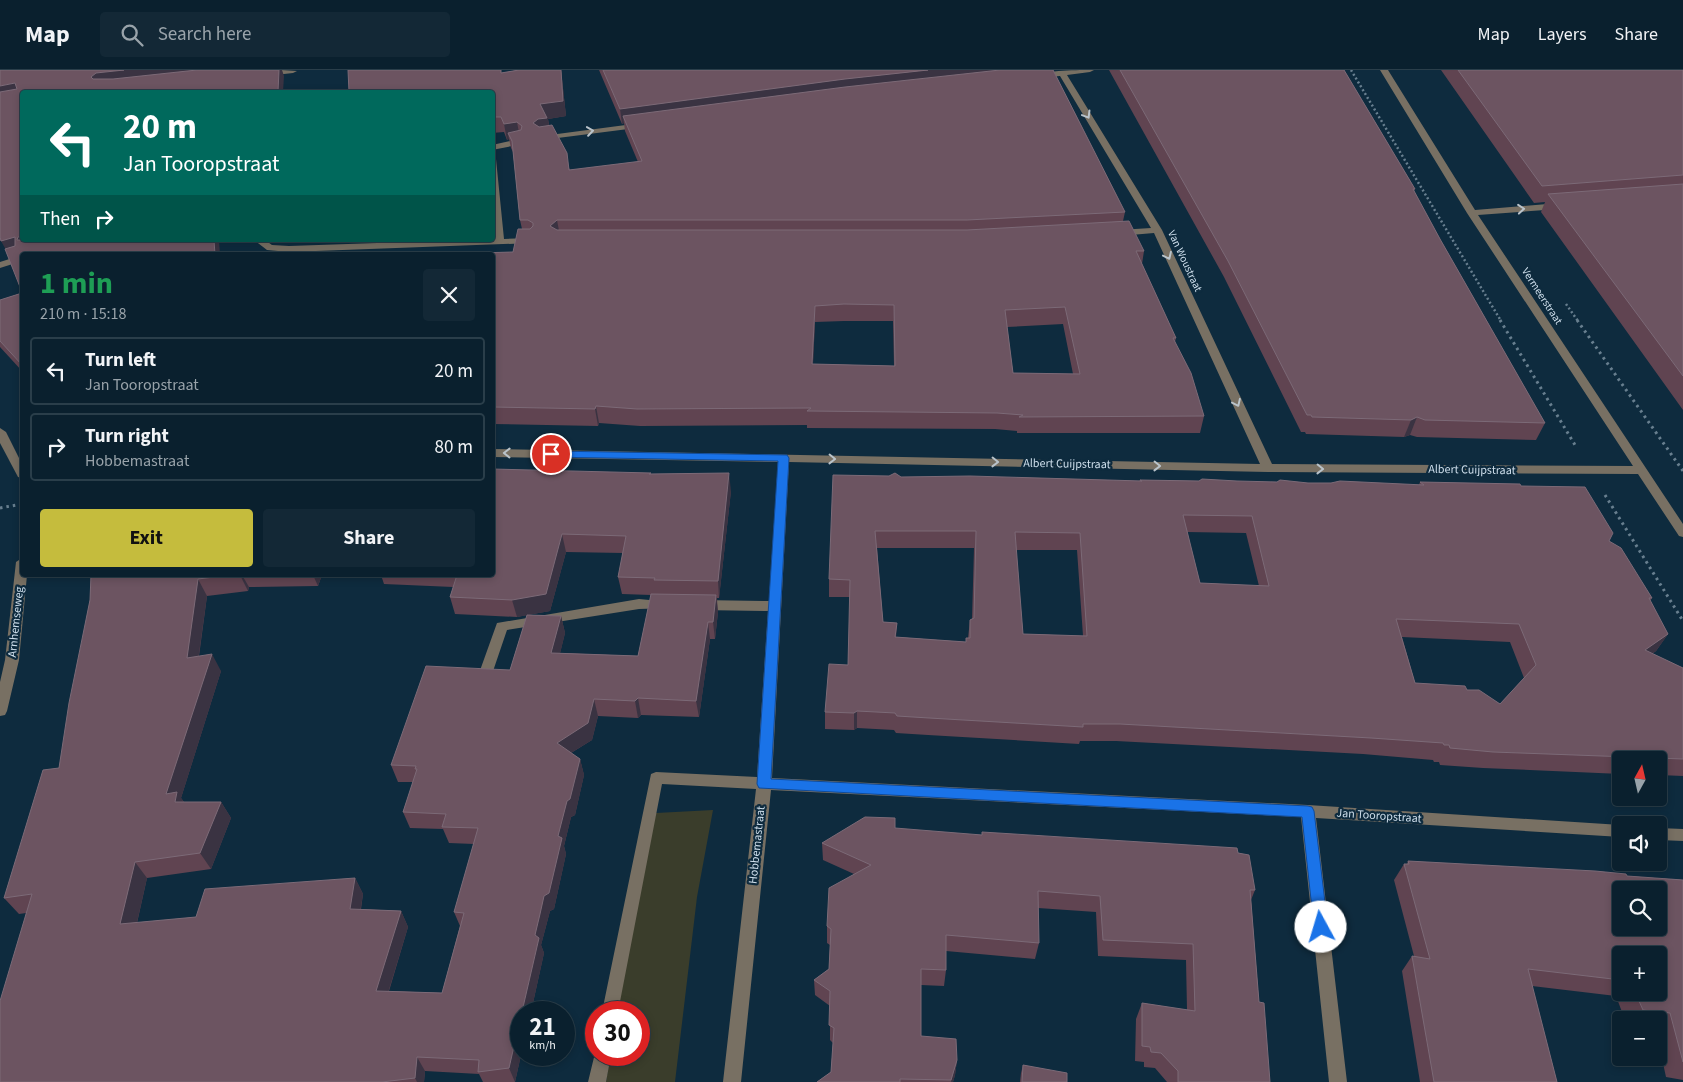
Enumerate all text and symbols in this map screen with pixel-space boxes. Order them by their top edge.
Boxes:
search box [100,12,450,57]
text: Map [25,17,70,52]
icon: search [118,21,146,49]
text: Search here [158,21,251,48]
text: Map [1478,22,1510,47]
text: Layers [1538,22,1587,47]
text: Share [1615,22,1658,47]
text: 20 m [123,102,197,152]
icon: left [40,110,105,175]
one-way arrow [1080,110,1090,119]
one-way arrow [586,127,595,137]
text: Jan Tooropstraat [123,148,279,180]
one-way arrow [1517,204,1525,215]
icon: right [90,205,118,233]
text: Then [40,206,80,233]
street label: Van Woustraat [1164,228,1206,294]
one-way arrow [1162,251,1173,260]
text: 1 min [40,262,113,305]
street label: Vermeerstraat [1518,265,1566,328]
button: close [423,269,475,321]
text: 210 m · 15:18 [40,303,127,325]
text: Turn left [85,347,156,374]
icon: left [42,357,70,385]
text: 20 m [435,358,473,385]
text: Jan Tooropstraat [85,374,199,396]
one-way arrow [1231,398,1241,407]
text: Turn right [85,423,169,450]
icon: right [42,433,70,461]
pin [530,433,572,475]
text: 80 m [435,434,473,461]
icon: arrive [537,440,565,468]
one-way arrow [503,448,511,459]
text: Hobbemastraat [85,450,189,472]
one-way arrow [829,454,837,464]
street label: Albert Cuijpstraat [1023,455,1111,473]
one-way arrow [991,457,999,468]
one-way arrow [1154,461,1162,471]
street label: Albert Cuijpstraat [1428,461,1516,479]
one-way arrow [1316,464,1324,474]
button: Exit [40,509,253,567]
button: Share [263,509,475,567]
street label: Arnhemseweg [4,586,28,658]
north arrow [1612,751,1668,806]
map controls [1612,751,1667,1066]
street label: Hobbemastraat [744,805,770,885]
street label: Jan Tooropstraat [1336,805,1422,827]
button: sound [1612,816,1667,871]
button: search [1612,881,1667,936]
position arrow [1294,900,1346,952]
button: + [1612,946,1667,1001]
speed limit sign: 30 [585,1001,650,1066]
text: 21 [529,1009,556,1045]
button: − [1612,1011,1667,1066]
text: km/h [529,1037,556,1054]

